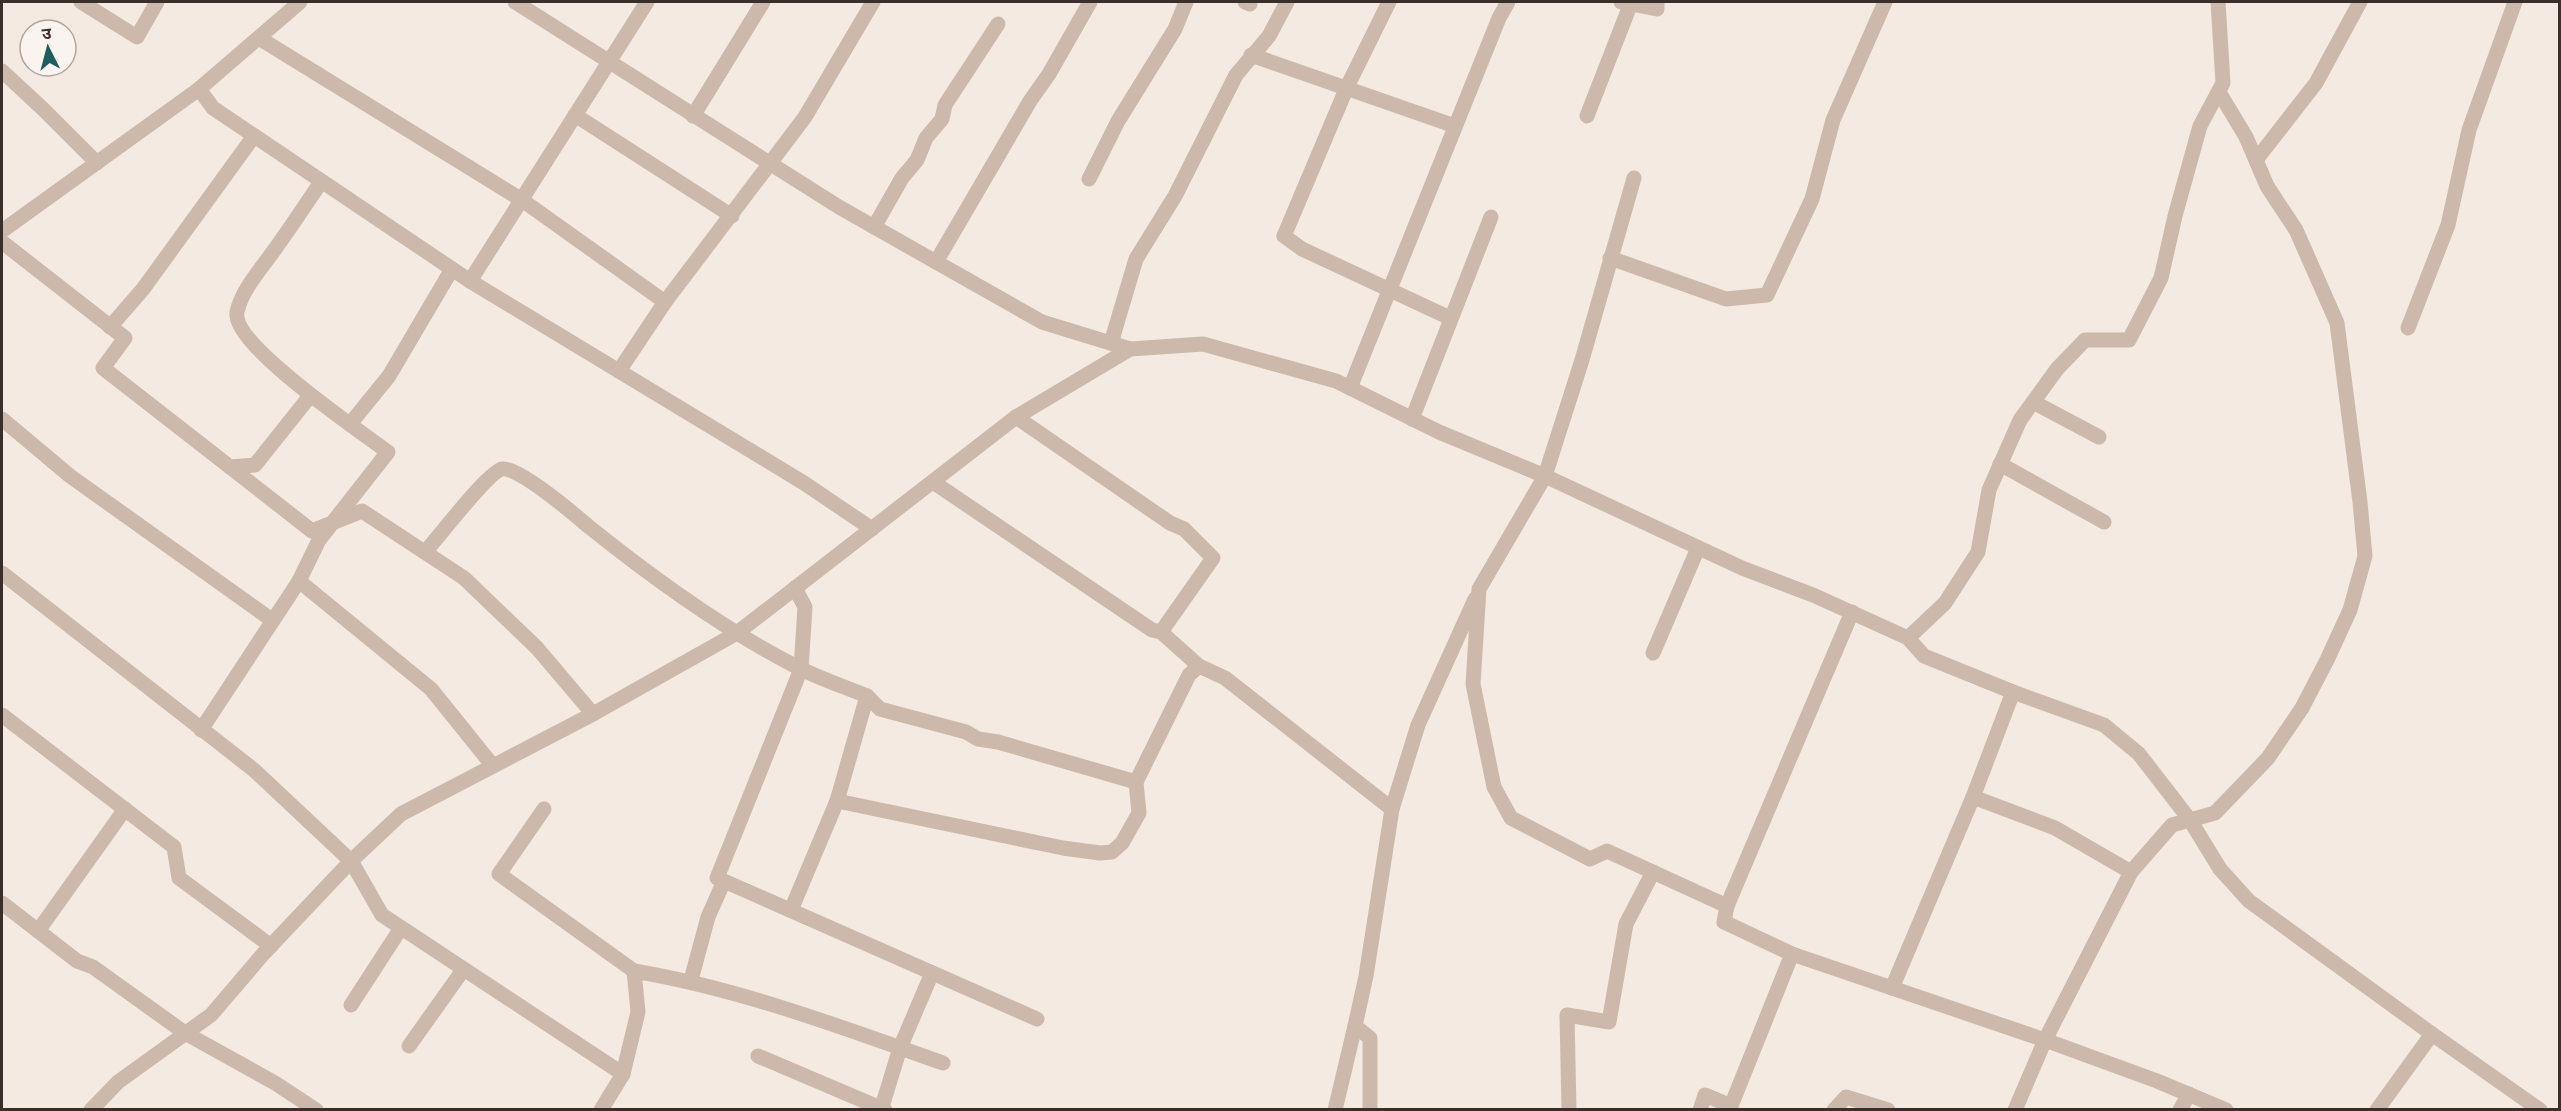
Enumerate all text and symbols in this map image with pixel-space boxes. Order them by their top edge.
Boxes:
north arrow [18,18,78,78]
text: उ [41,24,53,44]

